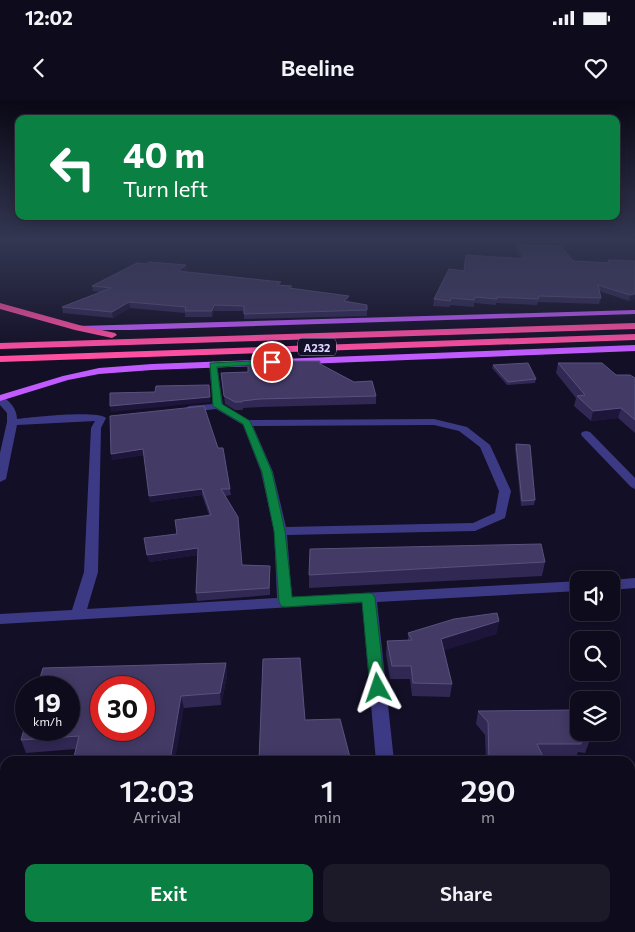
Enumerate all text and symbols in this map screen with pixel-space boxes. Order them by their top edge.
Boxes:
text: 12:02 [25,6,73,29]
icon: back [25,54,53,82]
text: Beeline [281,54,354,81]
icon: heart [582,54,610,82]
text: 40 m [123,132,205,175]
icon: left [40,135,105,200]
text: Turn left [123,175,208,202]
road number: A232 [298,338,336,356]
pin [251,341,293,383]
icon: arrive [258,348,286,376]
map controls [570,571,620,741]
button: sound [570,571,620,621]
button: search [570,631,620,681]
position arrow [351,661,403,713]
speed limit sign: 30 [90,676,155,741]
text: 19 [34,687,61,717]
button: layers [570,691,620,741]
text: km/h [33,714,62,728]
text: 12:03 [119,771,194,808]
text: 1 [321,771,334,808]
text: 290 [461,771,516,808]
text: Arrival [133,807,181,826]
text: min [314,807,341,826]
text: m [481,807,495,826]
button: Exit [25,864,313,922]
button: Share [323,864,610,922]

